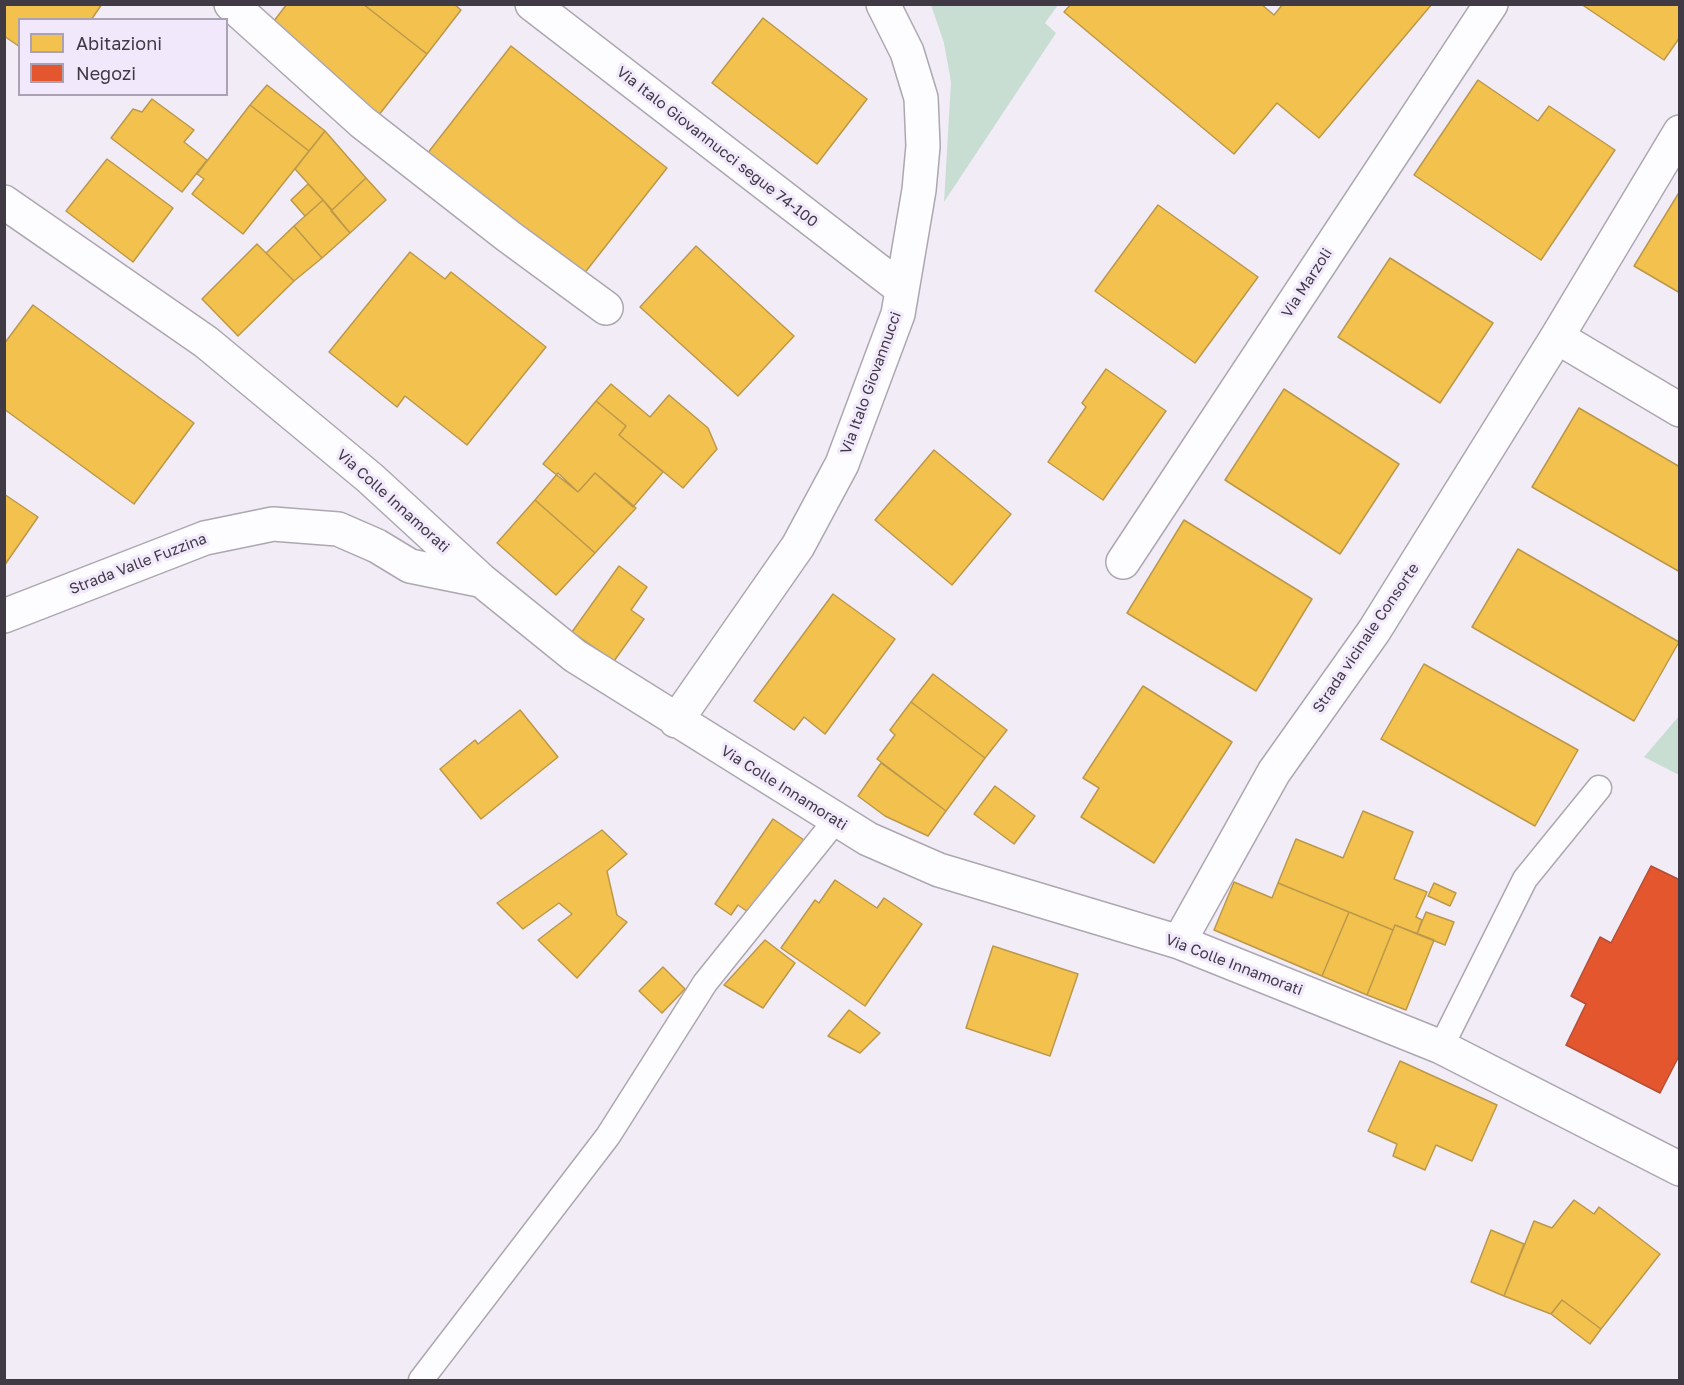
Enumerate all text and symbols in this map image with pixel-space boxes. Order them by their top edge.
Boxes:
legend [18,18,228,96]
text: Abitazioni [76,32,162,54]
text: Negozi [76,62,136,84]
street label: Via Italo Giovannucci segue 74-100 [613,63,821,231]
street label: Via Marzoli [1278,245,1336,321]
street label: Via Italo Giovannucci [837,309,905,457]
street label: Via Colle Innamorati [333,446,453,556]
street label: Strada Valle Fuzzina [67,530,209,598]
street label: Strada vicinale Consorte [1309,560,1423,716]
street label: Via Colle Innamorati [718,742,850,834]
street label: Via Colle Innamorati [1163,931,1305,999]

